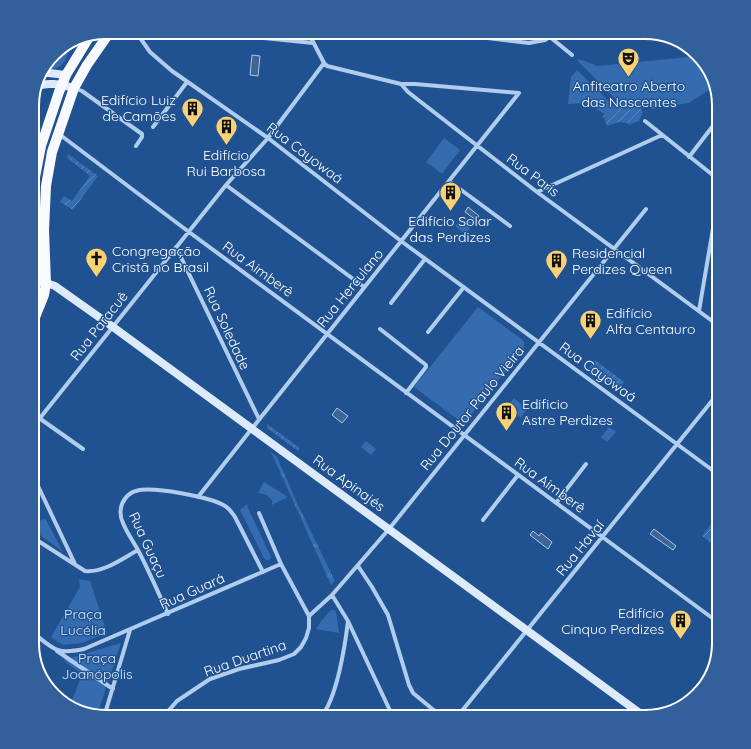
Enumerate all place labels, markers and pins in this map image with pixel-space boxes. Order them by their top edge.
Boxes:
theatre icon: Anfiteatro Aberto das Nascentes [616,45,642,78]
place label: Anfiteatro Aberto das Nascentes [573,77,685,111]
place label: Edifício Luiz de Camões [101,91,176,125]
building icon: Edifício Luiz de Camões [179,95,205,128]
building icon: Edifício Rui Barbosa [213,114,239,147]
place label: Edifício Rui Barbosa [186,146,266,180]
building icon: Edifício Solar das Perdizes [437,180,463,213]
place label: Edifício Solar das Perdizes [408,212,492,246]
place label: Congregação Cristã no Brasil [112,242,209,276]
place label: Residencial Perdizes Queen [572,244,672,278]
church icon: Congregação Cristã no Brasil [84,246,110,279]
building icon: Residencial Perdizes Queen [544,248,570,281]
place label: Edifício Alfa Centauro [606,304,695,338]
building icon: Edifício Alfa Centauro [577,308,603,341]
place label: Edificio Astre Perdizes [522,395,613,429]
building icon: Edificio Astre Perdizes [493,399,519,432]
place label: Edifício Cinquo Perdizes [561,604,664,638]
building icon: Edifício Cinquo Perdizes [667,608,693,641]

